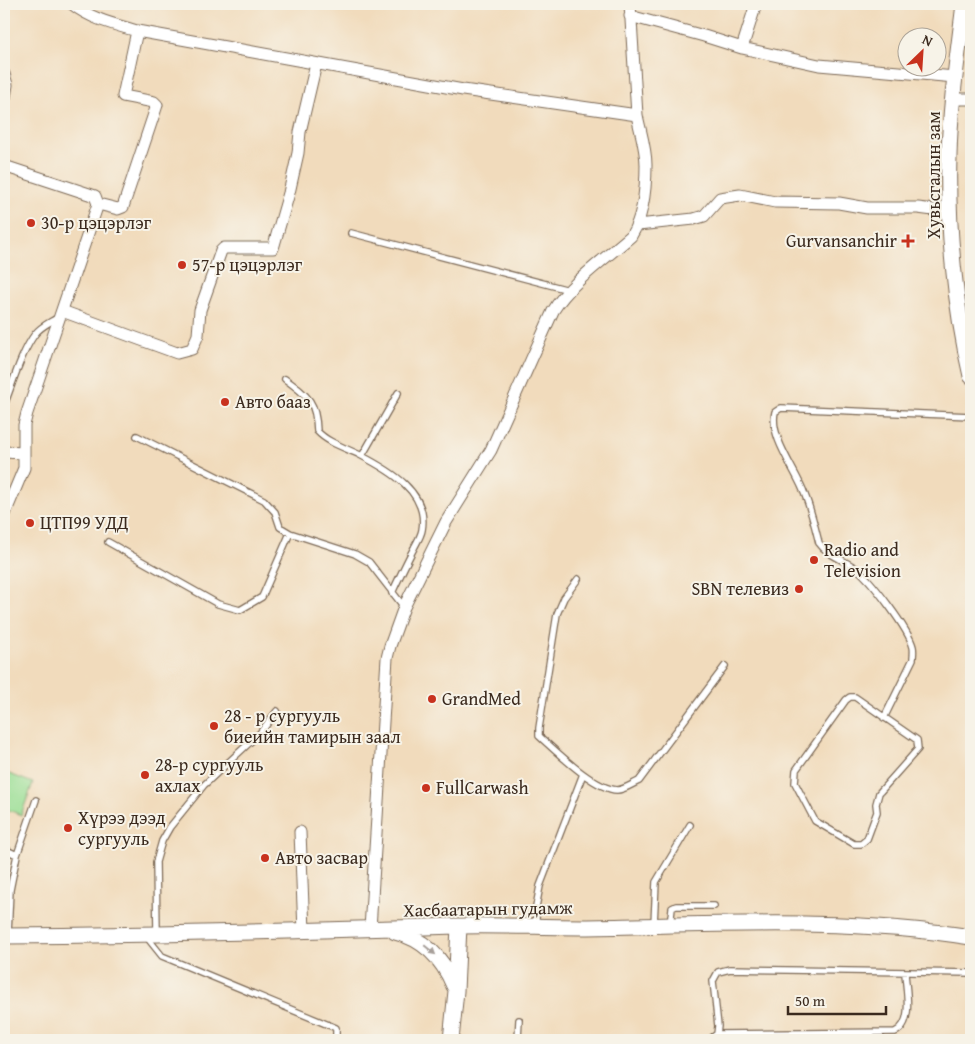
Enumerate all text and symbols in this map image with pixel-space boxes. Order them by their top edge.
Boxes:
north arrow [898,28,948,78]
text: N [919,29,937,52]
street label: Хувьсгалын зам [920,111,947,239]
place label: 30-р цэцэрлэг [41,209,152,236]
marker: 30-р цэцэрлэг [25,217,37,229]
place label: Gurvansanchir [786,227,898,254]
marker: Gurvansanchir [901,234,915,248]
place label: 57-р цэцэрлэг [192,251,303,278]
marker: 57-р цэцэрлэг [176,259,188,271]
place label: Авто бааз [235,388,311,415]
marker: Авто бааз [219,396,231,408]
place label: ЦТП99 УДД [40,509,129,536]
marker: ЦТП99 УДД [24,517,36,529]
place label: Radio and Television [824,536,901,584]
marker: Radio and Television [808,554,820,566]
place label: SBN телевиз [691,575,789,602]
marker: SBN телевиз [793,583,805,595]
place label: GrandMed [442,685,521,712]
marker: GrandMed [426,693,438,705]
place label: 28 - р сургууль биеийн тамирын заал [224,702,401,750]
marker: 28 - р сургууль биеийн тамирын заал [208,720,220,732]
place label: 28-р сургууль ахлах [155,751,263,799]
marker: 28-р сургууль ахлах [139,769,151,781]
place label: FullCarwash [436,774,529,801]
marker: FullCarwash [420,782,432,794]
place label: Хүрээ дээд сургууль [78,804,166,852]
marker: Хүрээ дээд сургууль [62,822,74,834]
place label: Авто засвар [275,844,368,871]
marker: Авто засвар [259,852,271,864]
street label: Хасбаатарын гудамж [403,894,574,923]
one-way arrow [423,944,436,955]
scale bar [788,984,885,1016]
text: 50 m [795,990,826,1011]

